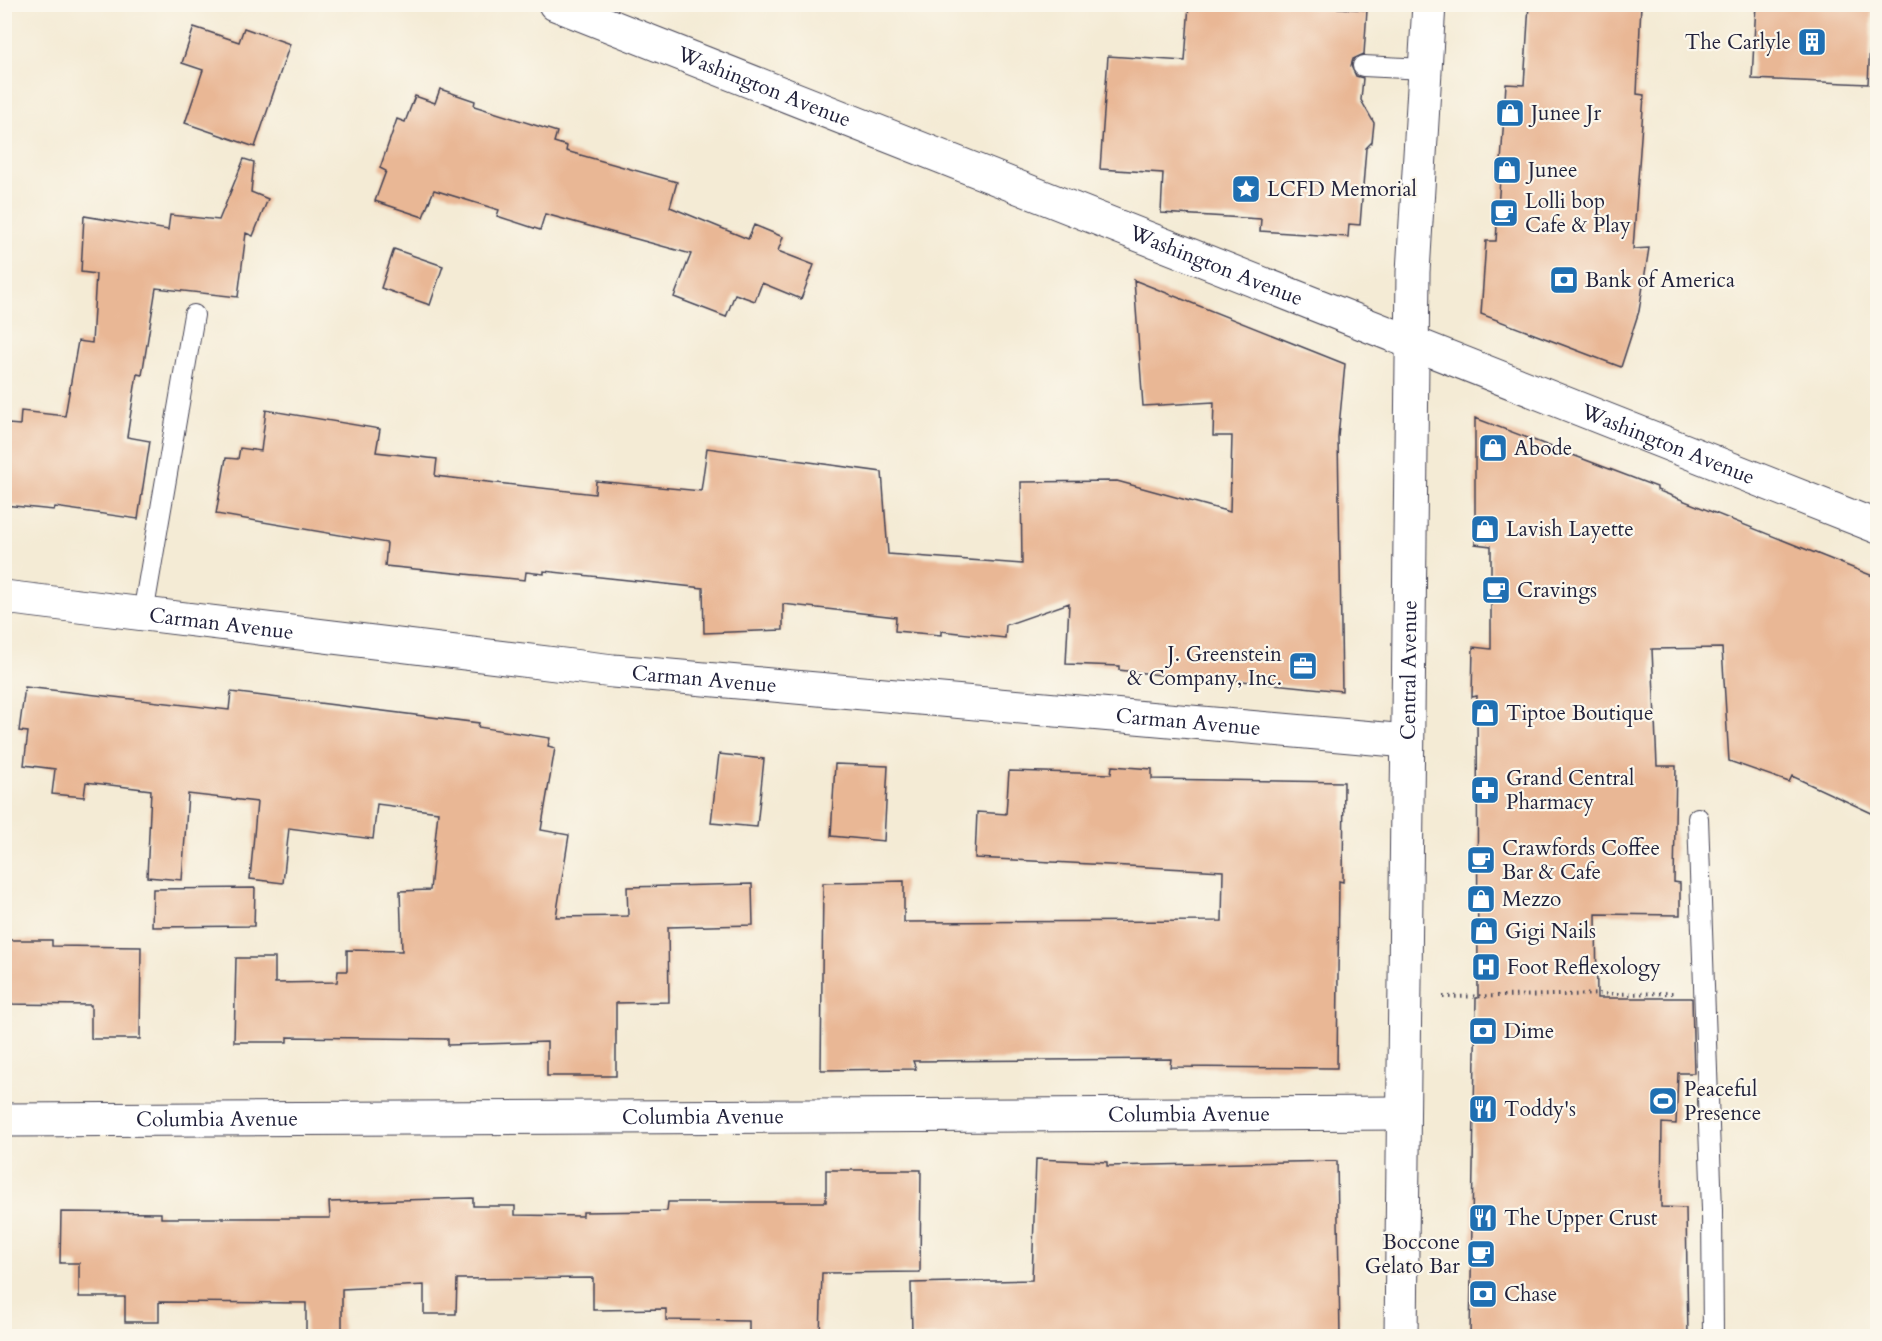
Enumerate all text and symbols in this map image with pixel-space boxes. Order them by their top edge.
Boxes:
building icon: The Carlyle [1796,26,1828,58]
place label: The Carlyle [1685,28,1791,57]
street label: Washington Avenue [672,39,855,135]
shop icon: Junee Jr [1494,97,1526,129]
place label: Junee Jr [1528,99,1601,128]
shop icon: Junee [1491,154,1523,186]
place label: Junee [1525,156,1578,185]
place icon: LCFD Memorial [1230,173,1262,205]
place label: LCFD Memorial [1267,175,1417,204]
place label: Lolli bop Cafe & Play [1525,187,1631,240]
cafe icon: Lolli bop Cafe & Play [1488,197,1520,229]
street label: Washington Avenue [1124,218,1307,313]
bank icon: Bank of America [1548,264,1580,296]
place label: Bank of America [1585,266,1735,295]
street label: Washington Avenue [1576,397,1759,492]
shop icon: Abode [1477,432,1509,464]
place label: Abode [1514,434,1572,463]
shop icon: Lavish Layette [1469,513,1501,545]
place label: Lavish Layette [1506,515,1634,544]
cafe icon: Cravings [1480,574,1512,606]
place label: Cravings [1517,576,1597,605]
street label: Central Avenue [1394,600,1424,740]
street label: Carman Avenue [147,601,295,647]
place label: J. Greenstein & Company, Inc. [1127,640,1282,693]
office icon: J. Greenstein & Company, Inc. [1287,650,1319,682]
street label: Carman Avenue [630,659,778,700]
shop icon: Tiptoe Boutique [1469,697,1501,729]
place label: Tiptoe Boutique [1506,699,1654,728]
street label: Carman Avenue [1115,701,1262,743]
place label: Grand Central Pharmacy [1506,764,1634,817]
pharmacy icon: Grand Central Pharmacy [1469,774,1501,806]
place label: Crawfords Coffee Bar & Cafe [1502,834,1660,887]
cafe icon: Crawfords Coffee Bar & Cafe [1465,844,1497,876]
shop icon: Mezzo [1465,883,1497,915]
place label: Mezzo [1502,885,1561,914]
shop icon: Gigi Nails [1468,915,1500,947]
place label: Gigi Nails [1505,917,1596,946]
hospital icon: Foot Reflexology [1470,951,1502,983]
place label: Foot Reflexology [1507,953,1661,982]
bank icon: Dime [1467,1015,1499,1047]
place label: Dime [1504,1017,1554,1046]
place label: Peaceful Presence [1684,1075,1761,1128]
sports icon: Peaceful Presence [1647,1085,1679,1117]
restaurant icon: Toddy's [1467,1093,1499,1125]
place label: Toddy's [1504,1095,1576,1124]
street label: Columbia Avenue [1108,1100,1270,1129]
street label: Columbia Avenue [622,1102,784,1132]
street label: Columbia Avenue [136,1105,298,1134]
restaurant icon: The Upper Crust [1467,1202,1499,1234]
place label: The Upper Crust [1504,1204,1658,1233]
place label: Boccone Gelato Bar [1365,1228,1460,1281]
cafe icon: Boccone Gelato Bar [1465,1238,1497,1270]
bank icon: Chase [1467,1278,1499,1310]
place label: Chase [1504,1280,1557,1309]

